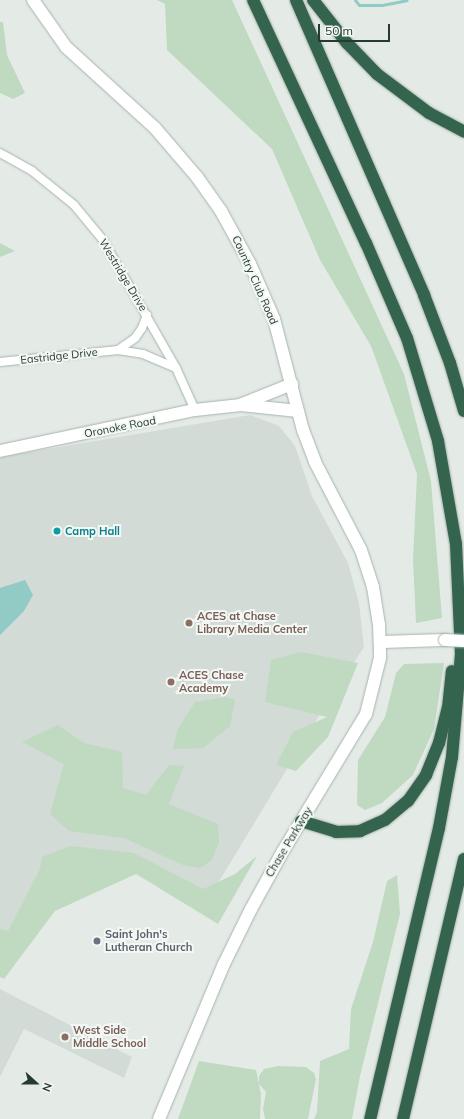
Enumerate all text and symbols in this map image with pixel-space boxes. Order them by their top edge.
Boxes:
scale bar [320,16,392,42]
text: 50 m [325,23,353,38]
street label: Country Club Road [229,233,281,327]
street label: Westridge Drive [96,236,150,314]
street label: Eastridge Drive [20,345,98,367]
street label: Oronoke Road [83,414,157,440]
place label: Camp Hall [65,524,120,538]
marker: Camp Hall [52,526,62,536]
place label: ACES at Chase Library Media Center [197,610,307,636]
marker: ACES at Chase Library Media Center [184,618,194,628]
place label: ACES Chase Academy [179,669,244,695]
marker: ACES Chase Academy [166,677,176,687]
street label: Chase Parkway [263,804,315,880]
place label: Saint John's Lutheran Church [105,928,192,954]
marker: Saint John's Lutheran Church [92,936,102,946]
place label: West Side Middle School [73,1024,146,1050]
marker: West Side Middle School [60,1032,70,1042]
north arrow [16,1063,56,1103]
text: N [39,1081,55,1094]

